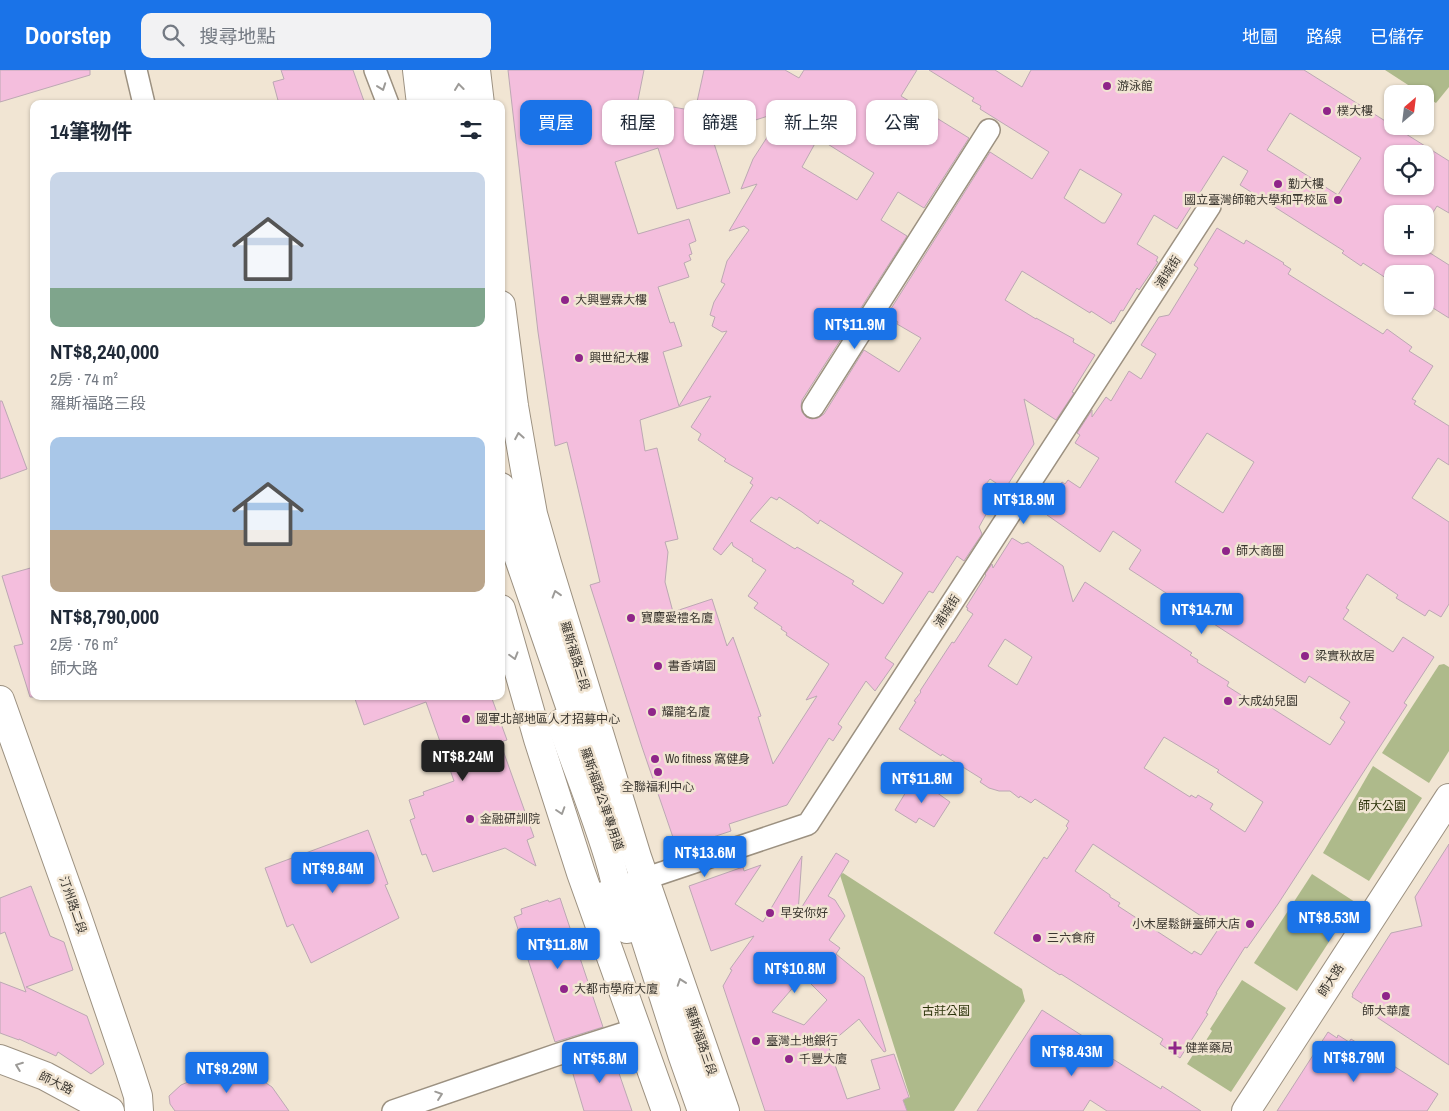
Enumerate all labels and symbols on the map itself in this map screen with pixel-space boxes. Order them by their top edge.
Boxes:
place label: 游泳館 [1117,78,1153,94]
marker: 游泳館 [1101,80,1113,92]
one-way arrow [376,82,386,91]
one-way arrow [454,83,465,91]
north arrow [1384,85,1434,135]
place label: 樸大樓 [1337,103,1373,119]
marker: 樸大樓 [1321,105,1333,117]
place label: 勤大樓 [1288,176,1324,192]
marker: 勤大樓 [1272,178,1284,190]
place label: 國立臺灣師範大學和平校區 [1184,192,1328,208]
marker: 國立臺灣師範大學和平校區 [1332,194,1344,206]
street label: 浦城街 [1151,253,1185,291]
place label: 大興豐霖大樓 [575,292,647,308]
marker: 大興豐霖大樓 [559,294,571,306]
pin: NT$11.9M [803,308,907,350]
place label: 興世紀大樓 [589,350,649,366]
marker: 興世紀大樓 [573,352,585,364]
one-way arrow [515,432,525,441]
pin: NT$18.9M [972,482,1076,525]
place label: 師大商圈 [1236,543,1284,559]
marker: 師大商圈 [1220,545,1232,557]
one-way arrow [552,591,562,599]
street label: 浦城街 [930,592,964,630]
pin: NT$14.7M [1150,592,1254,635]
place label: 寶慶愛禮名廈 [641,610,713,626]
marker: 寶慶愛禮名廈 [625,612,637,624]
street label: 羅斯福路三段 [557,619,593,693]
place label: 梁實秋故居 [1315,648,1375,664]
marker: 梁實秋故居 [1299,650,1311,662]
one-way arrow [509,651,519,659]
place label: 書香靖園 [668,658,716,674]
marker: 書香靖園 [652,660,664,672]
place label: 大成幼兒園 [1238,693,1298,709]
marker: 大成幼兒園 [1222,695,1234,707]
place label: 耀龍名廈 [662,704,710,720]
marker: 耀龍名廈 [646,706,658,718]
place label: 國軍北部地區人才招募中心 [476,711,620,727]
marker: 國軍北部地區人才招募中心 [460,713,472,725]
pin: NT$8.24M [411,740,515,782]
street label: 羅斯福路公車專用道 [577,745,627,853]
place label: Wo fitness 窩健身 [665,751,750,767]
marker: Wo fitness 窩健身 [649,753,661,765]
pin: NT$11.8M [870,762,974,804]
marker: 全聯福利中心 [652,766,664,778]
place label: 全聯福利中心 [622,779,694,795]
park label: 師大公園 [1358,798,1406,814]
one-way arrow [556,807,566,815]
place label: 金融研訓院 [480,811,540,827]
marker: 金融研訓院 [464,813,476,825]
pin: NT$13.6M [653,836,757,878]
pin: NT$9.84M [281,852,385,894]
street label: 汀州路二段 [56,874,90,936]
pin: NT$8.53M [1277,900,1381,943]
place label: 早安你好 [780,905,828,921]
marker: 早安你好 [764,907,776,919]
place label: 小木屋鬆餅臺師大店 [1132,916,1240,932]
marker: 小木屋鬆餅臺師大店 [1244,918,1256,930]
pin: NT$11.8M [506,928,610,970]
place label: 三六食府 [1047,930,1095,946]
marker: 三六食府 [1031,932,1043,944]
pin: NT$10.8M [743,952,847,994]
street label: 師大路 [1314,961,1348,999]
one-way arrow [676,978,686,987]
place label: 大都市學府大廈 [574,981,658,997]
marker: 大都市學府大廈 [558,983,570,995]
marker: 師大華廈 [1380,990,1392,1002]
park label: 古莊公園 [922,1003,970,1019]
place label: 師大華廈 [1362,1003,1410,1019]
street label: 羅斯福路三段 [682,1004,720,1078]
place label: 臺灣土地銀行 [766,1033,838,1049]
pin: NT$8.43M [1020,1034,1124,1077]
marker: 臺灣土地銀行 [750,1035,762,1047]
place label: 健業藥局 [1185,1040,1233,1056]
pin: NT$8.79M [1302,1040,1406,1083]
pin: NT$5.8M [554,1042,646,1084]
marker: 健業藥局 [1169,1042,1181,1054]
place label: 千豐大廈 [799,1051,847,1067]
pin: NT$9.29M [175,1052,279,1094]
marker: 千豐大廈 [783,1053,795,1065]
one-way arrow [15,1062,24,1073]
street label: 師大路 [36,1068,76,1098]
one-way arrow [434,1091,442,1101]

